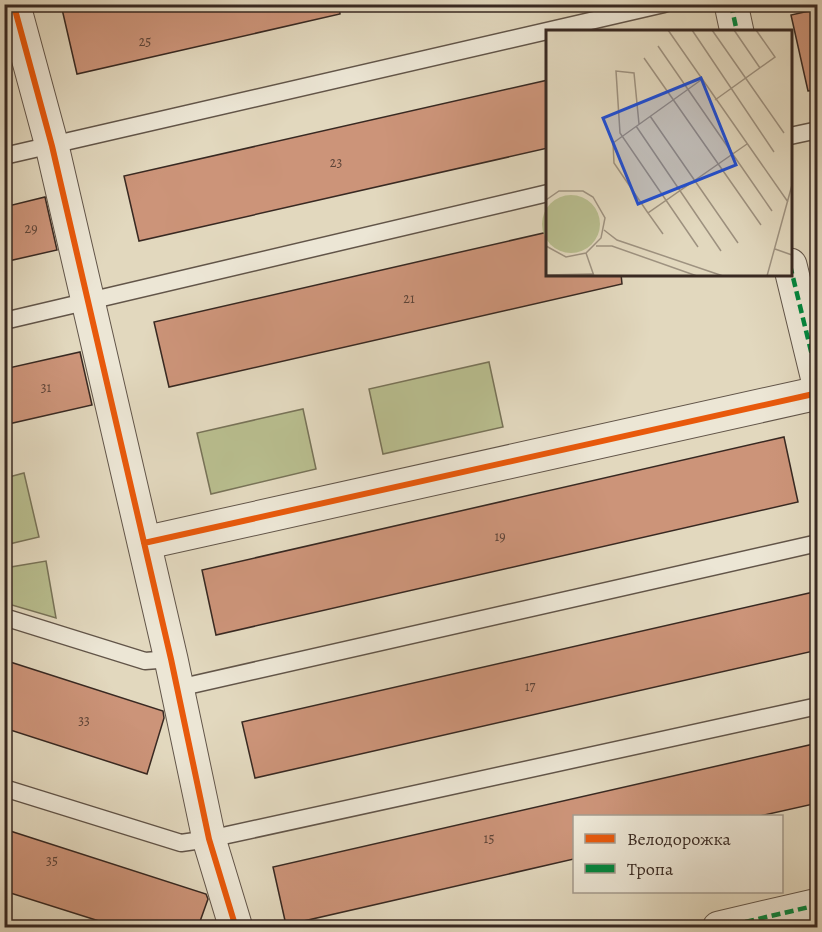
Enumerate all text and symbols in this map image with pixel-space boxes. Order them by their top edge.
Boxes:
inset map [546,30,792,276]
house number: 25 [139,32,151,51]
house number: 23 [330,153,342,172]
house number: 29 [24,219,38,238]
house number: 21 [403,289,415,308]
house number: 31 [41,378,52,397]
house number: 19 [494,527,506,546]
house number: 17 [525,677,535,696]
house number: 33 [78,711,90,730]
legend [573,815,783,893]
text: Велодорожка [627,827,732,851]
house number: 15 [484,829,494,848]
house number: 35 [46,851,58,870]
text: Тропа [627,857,674,881]

